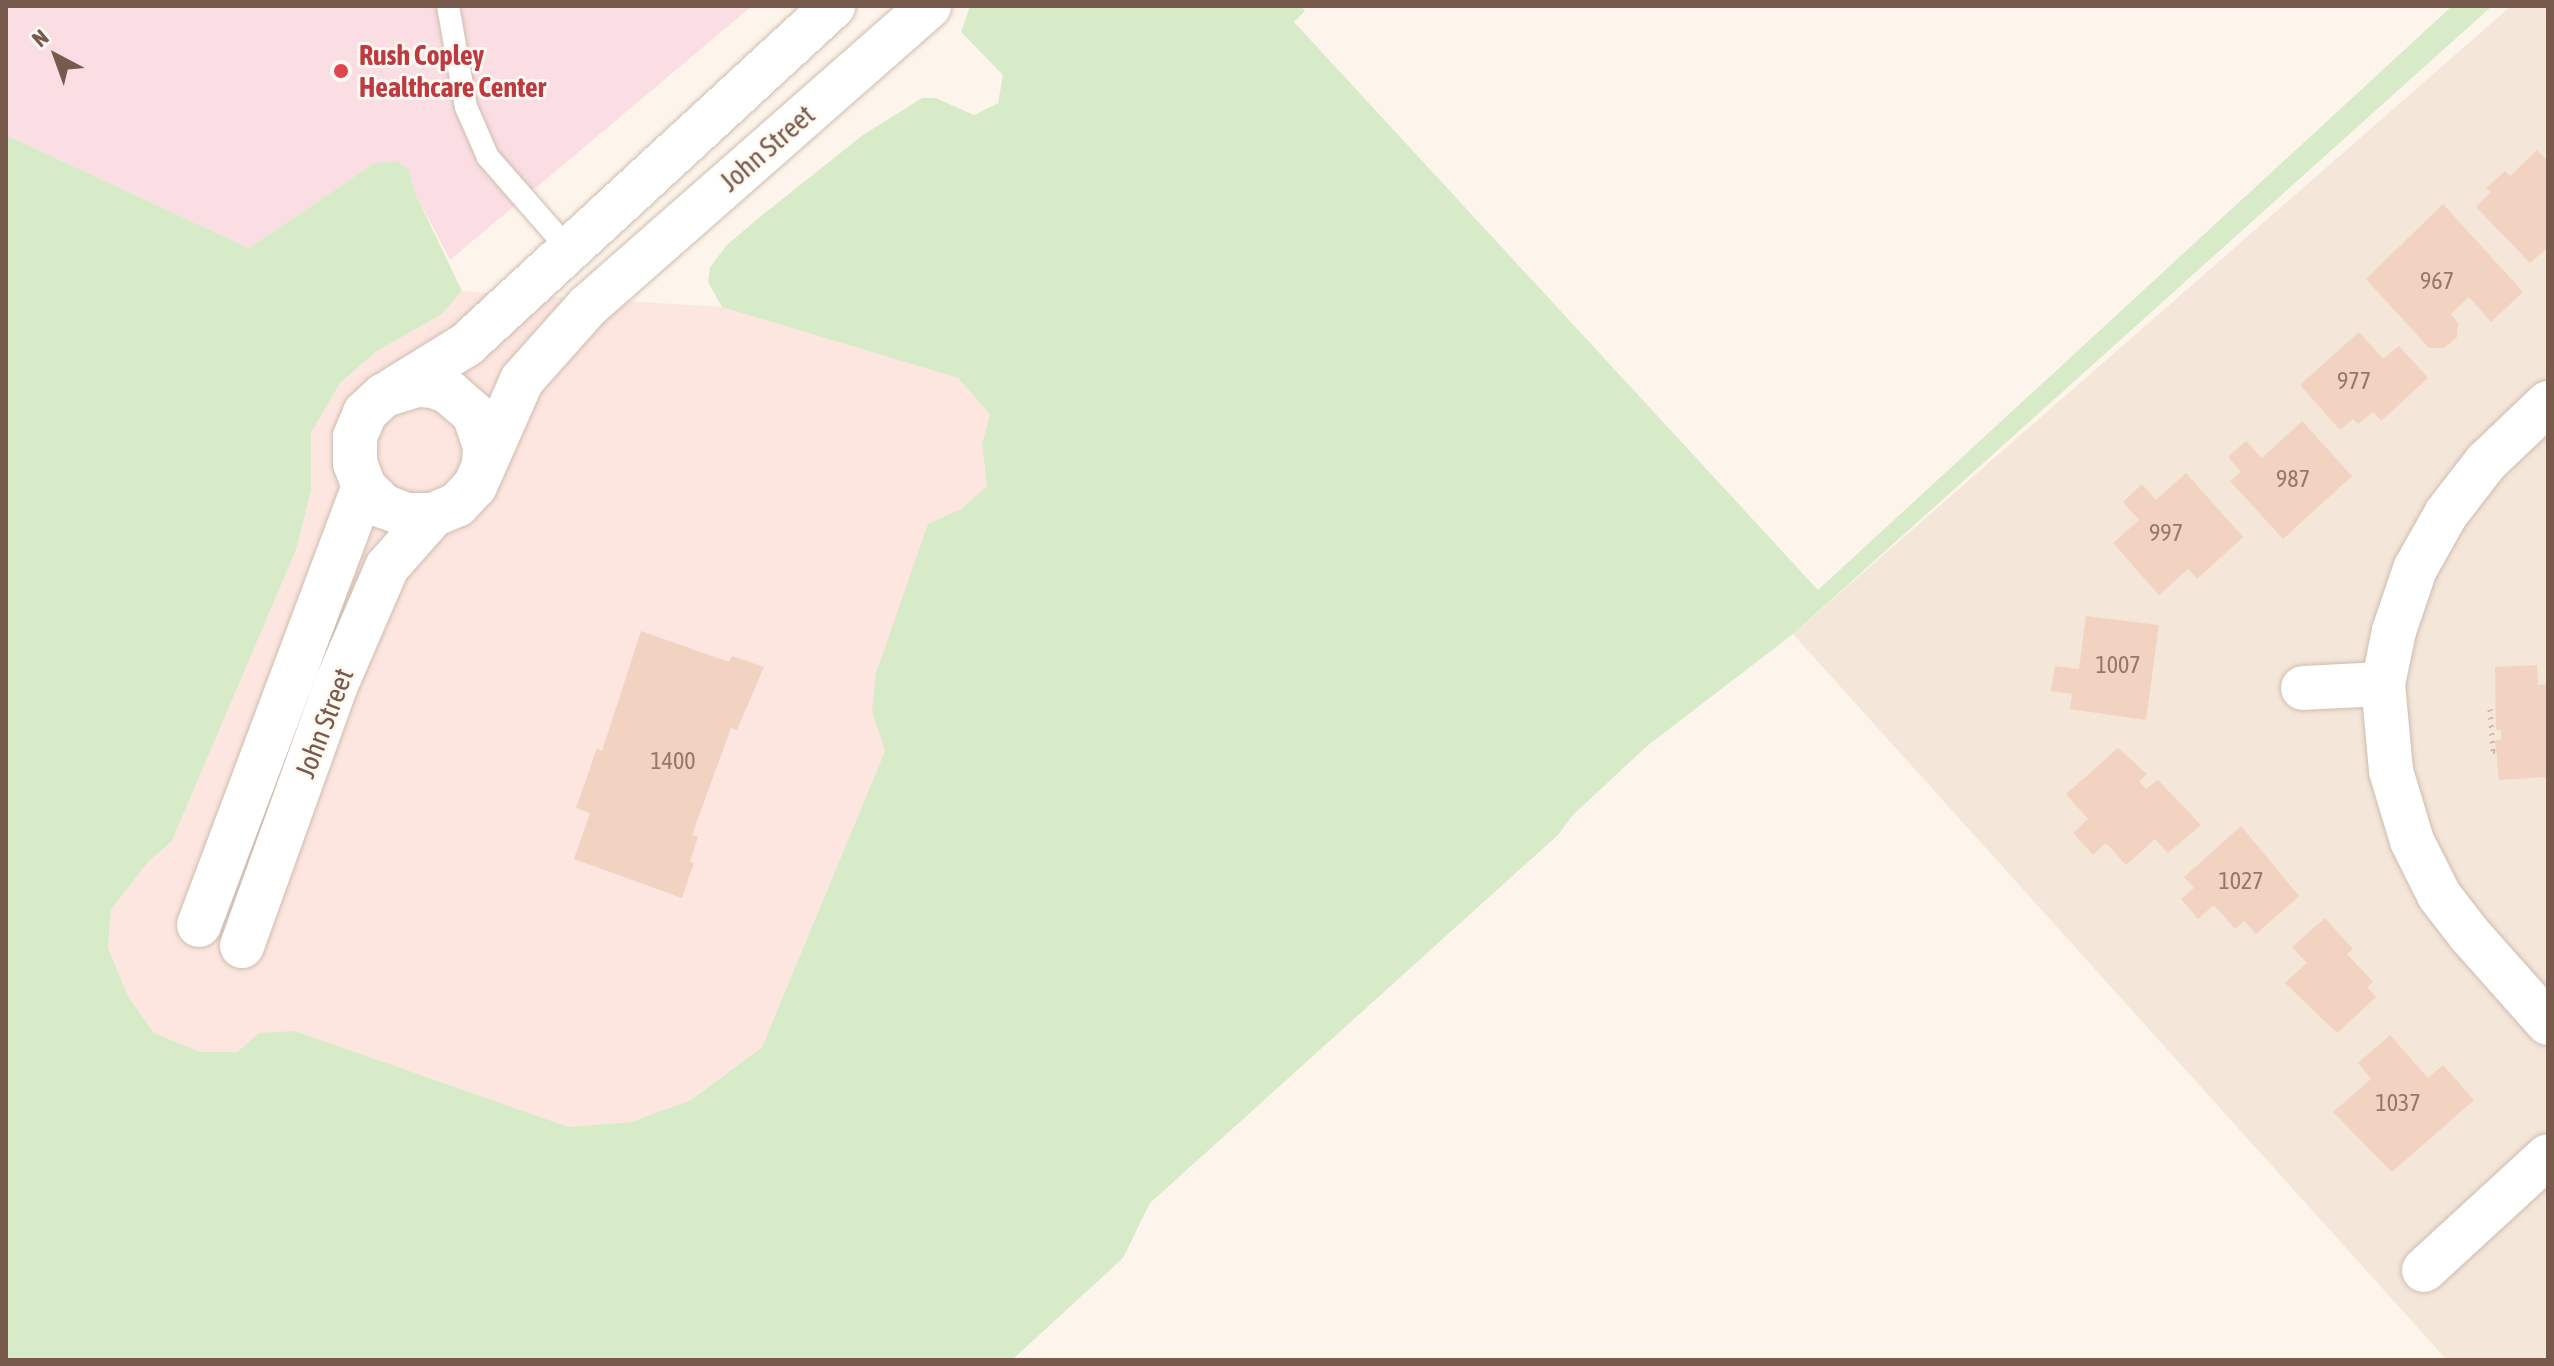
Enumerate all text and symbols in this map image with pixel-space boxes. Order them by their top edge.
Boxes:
north arrow [16,16,96,96]
text: N [27,24,54,52]
place label: Rush Copley Healthcare Center [359,38,546,104]
marker: Rush Copley Healthcare Center [330,60,352,82]
street label: John Street [713,98,821,198]
house number: 967 [2420,267,2454,295]
house number: 977 [2337,367,2371,395]
house number: 987 [2276,465,2310,493]
house number: 997 [2149,519,2183,547]
house number: 1007 [2095,651,2141,679]
street label: John Street [288,664,360,782]
house number: 1400 [650,747,696,775]
house number: 1027 [2218,867,2264,895]
house number: 1037 [2375,1089,2421,1117]

